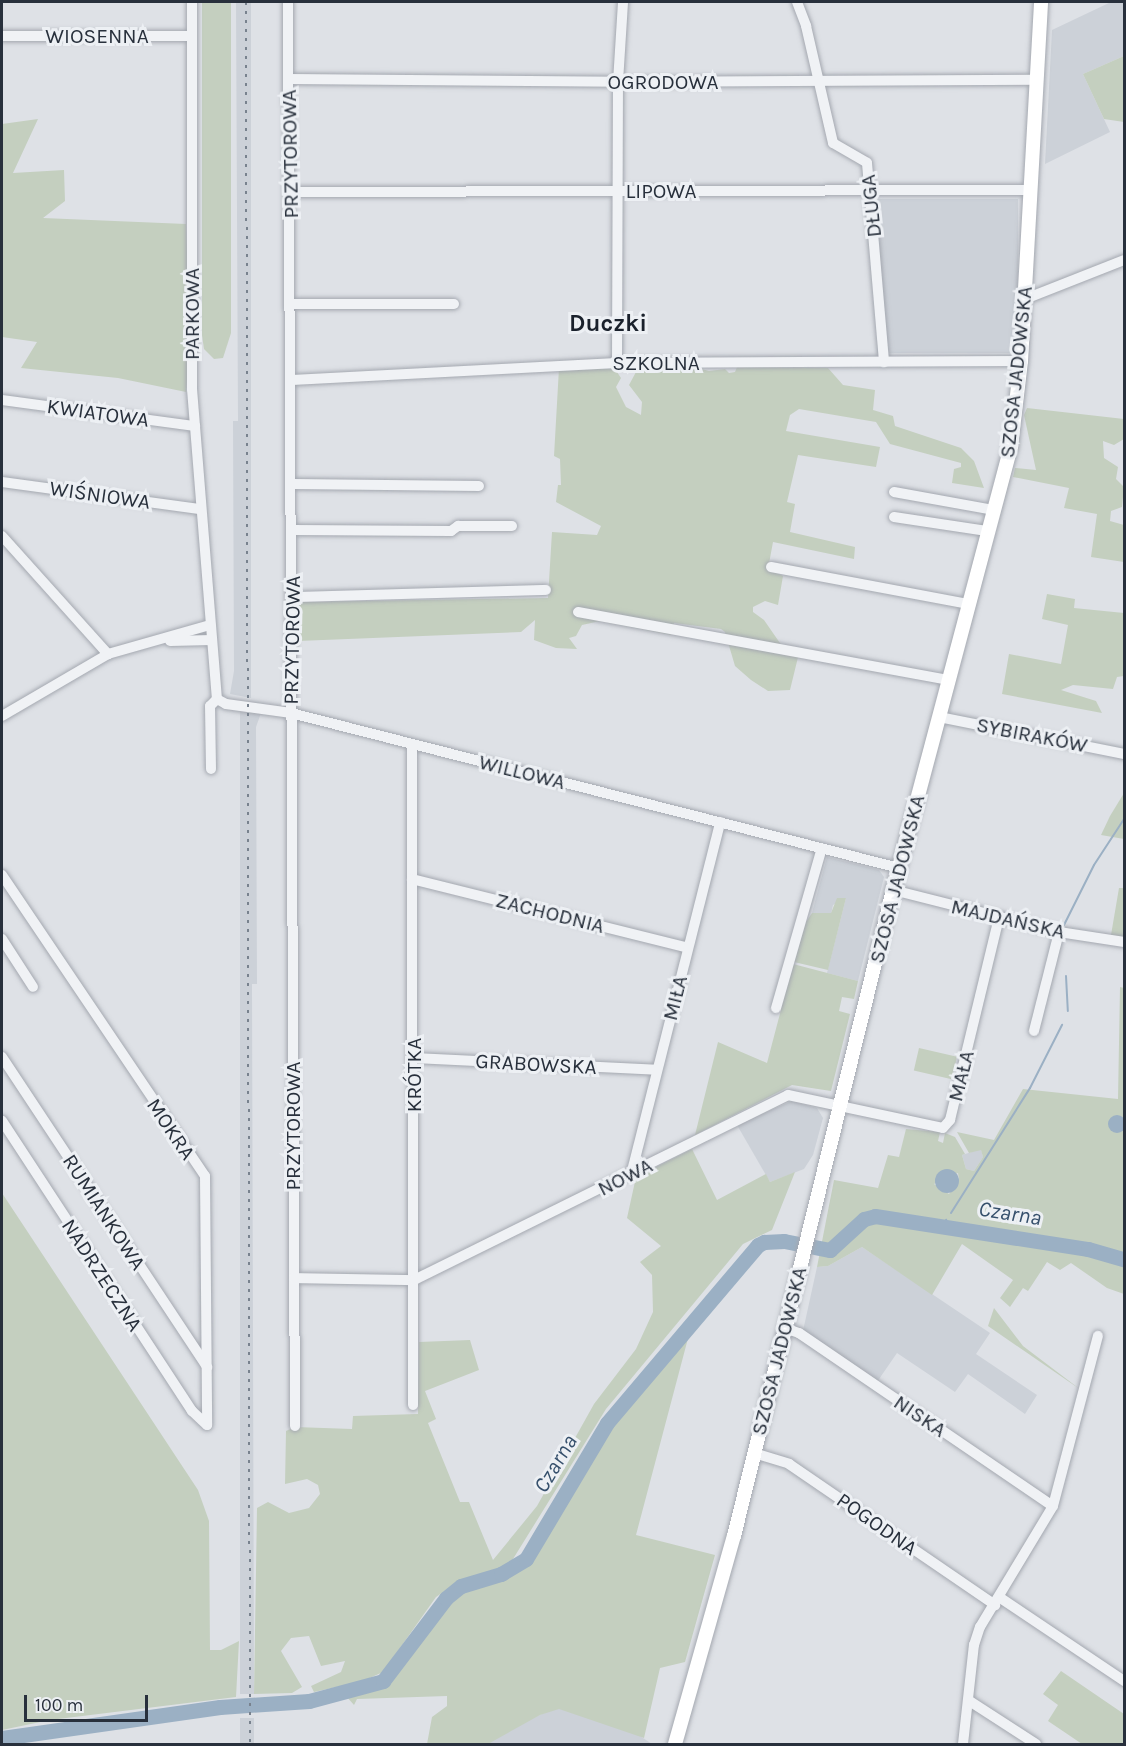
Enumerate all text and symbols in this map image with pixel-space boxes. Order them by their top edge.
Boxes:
street label: WIOSENNA [45,23,149,49]
street label: OGRODOWA [607,69,719,95]
street label: PRZYTOROWA [276,89,304,219]
street label: DŁUGA [855,173,887,239]
street label: LIPOWA [625,178,697,204]
street label: PARKOWA [179,268,205,360]
street label: SZOSA JADOWSKA [994,285,1038,459]
district label: Duczki [569,310,647,338]
street label: SZKOLNA [612,350,700,376]
street label: KWIATOWA [45,393,151,433]
street label: WIŚNIOWA [48,475,152,515]
street label: PRZYTOROWA [278,575,306,705]
street label: SYBIRAKÓW [974,712,1090,758]
street label: WILLOWA [476,749,568,795]
street label: SZOSA JADOWSKA [864,792,930,966]
street label: ZACHODNIA [493,887,607,939]
street label: MAJDAŃSKA [949,894,1067,944]
street label: MIŁA [657,973,693,1023]
street label: KRÓTKA [401,1038,427,1112]
street label: GRABOWSKA [475,1048,597,1080]
street label: MAŁA [943,1048,979,1104]
street label: PRZYTOROWA [280,1061,306,1191]
street label: MOKRA [141,1093,201,1165]
street label: RUMIANKOWA [57,1149,151,1275]
street label: NOWA [593,1153,657,1201]
water label: Czarna [977,1196,1043,1232]
street label: NADRZECZNA [56,1214,148,1336]
street label: SZOSA JADOWSKA [746,1264,812,1438]
street label: NISKA [889,1389,951,1443]
water label: Czarna [528,1430,584,1498]
street label: POGODNA [832,1487,922,1561]
scale bar [27,1683,152,1721]
text: 100 m [35,1694,83,1716]

